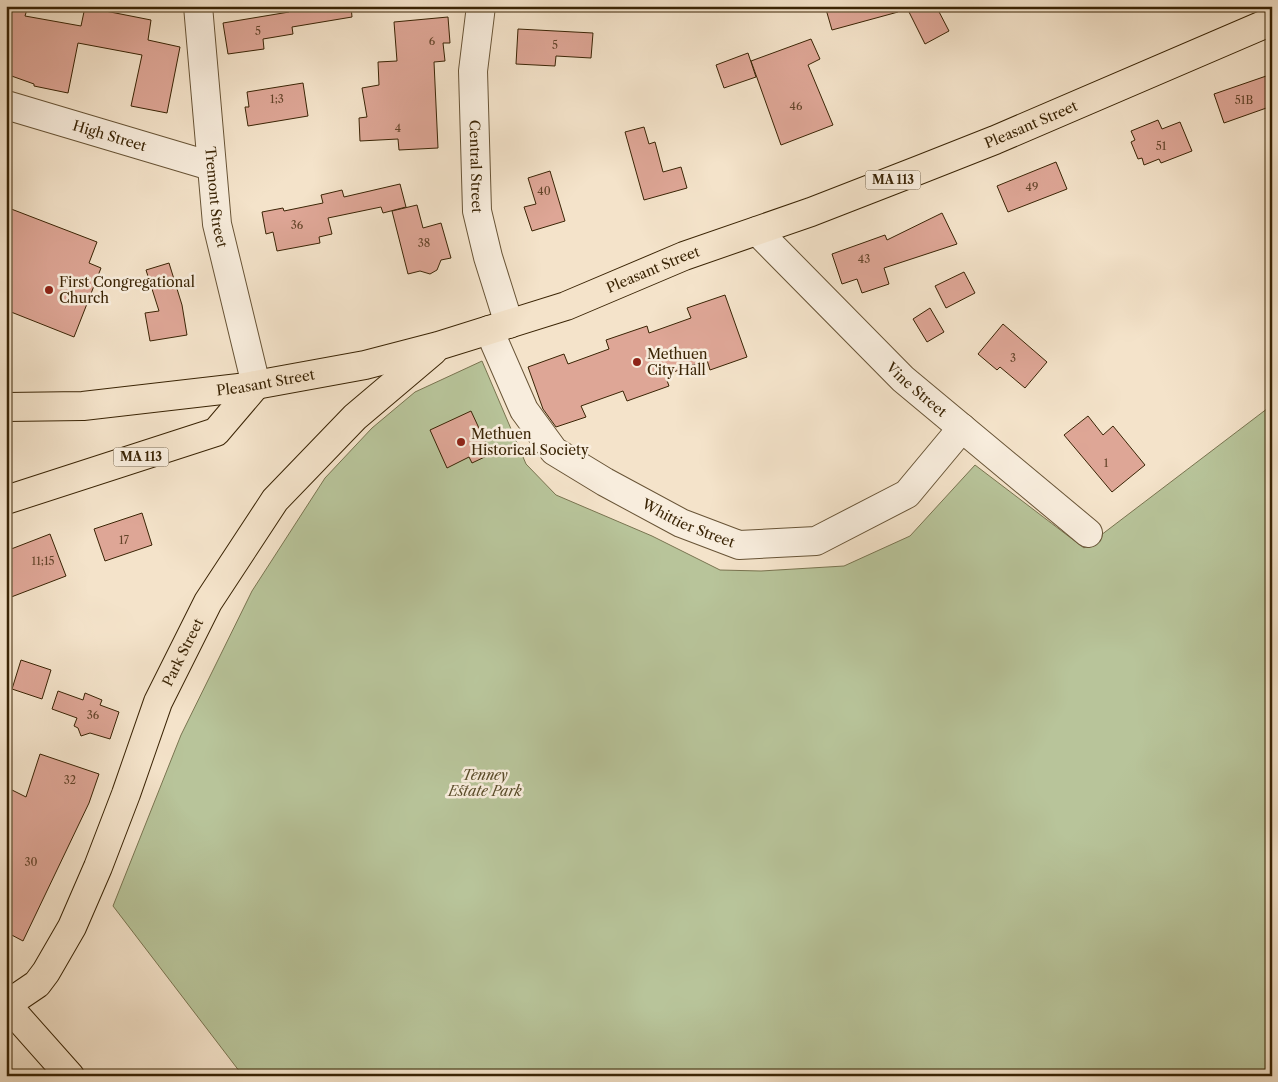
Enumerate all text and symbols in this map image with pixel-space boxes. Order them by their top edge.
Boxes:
house number: 5 [255,24,261,38]
house number: 6 [429,34,436,48]
house number: 5 [552,38,558,52]
house number: 1;3 [270,92,284,106]
house number: 51B [1235,93,1253,107]
street label: Pleasant Street [982,97,1080,152]
house number: 46 [790,99,803,113]
street label: High Street [71,116,148,155]
street label: Central Street [465,120,486,213]
house number: 4 [395,121,401,135]
house number: 51 [1156,139,1167,153]
street label: Tremont Street [201,146,231,250]
road number: MA 113 [866,170,920,190]
house number: 49 [1026,180,1038,194]
house number: 40 [537,184,551,198]
house number: 36 [291,218,304,232]
house number: 38 [418,236,430,250]
street label: Pleasant Street [604,242,702,297]
house number: 43 [858,252,870,266]
place label: First Congregational Church [59,273,195,307]
marker: First Congregational Church [43,284,55,296]
place label: Methuen City Hall [647,345,708,379]
house number: 3 [1010,351,1016,365]
marker: Methuen City Hall [631,356,643,368]
street label: Vine Street [882,358,951,421]
street label: Pleasant Street [215,365,316,400]
place label: Methuen Historical Society [471,425,589,459]
marker: Methuen Historical Society [455,436,467,448]
road number: MA 113 [114,448,168,467]
house number: 1 [1104,456,1109,470]
street label: Whittier Street [638,494,737,552]
house number: 17 [119,533,130,547]
house number: 11;15 [32,554,55,568]
street label: Park Street [158,615,207,689]
house number: 36 [87,708,100,722]
park label: Tenney Estate Park [447,766,523,800]
house number: 32 [64,773,76,787]
house number: 30 [24,855,38,869]

